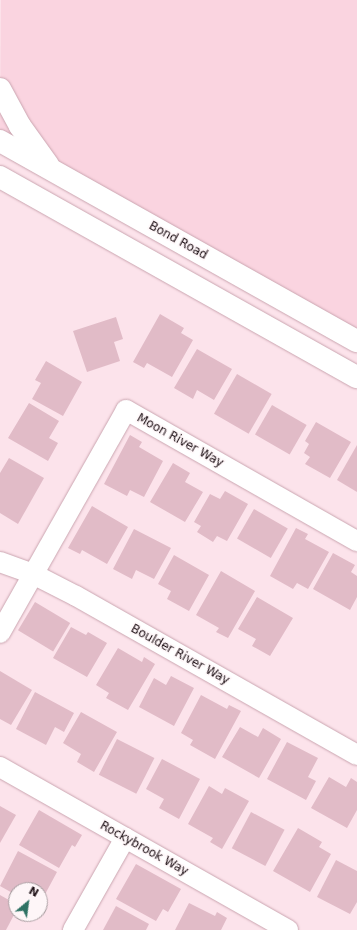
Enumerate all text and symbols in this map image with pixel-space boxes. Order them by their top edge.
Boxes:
street label: Bond Road [146,219,210,263]
street label: Moon River Way [134,411,226,471]
street label: Boulder River Way [128,622,232,688]
street label: Rockybrook Way [97,819,191,879]
north arrow [8,882,48,922]
text: N [26,884,41,900]

